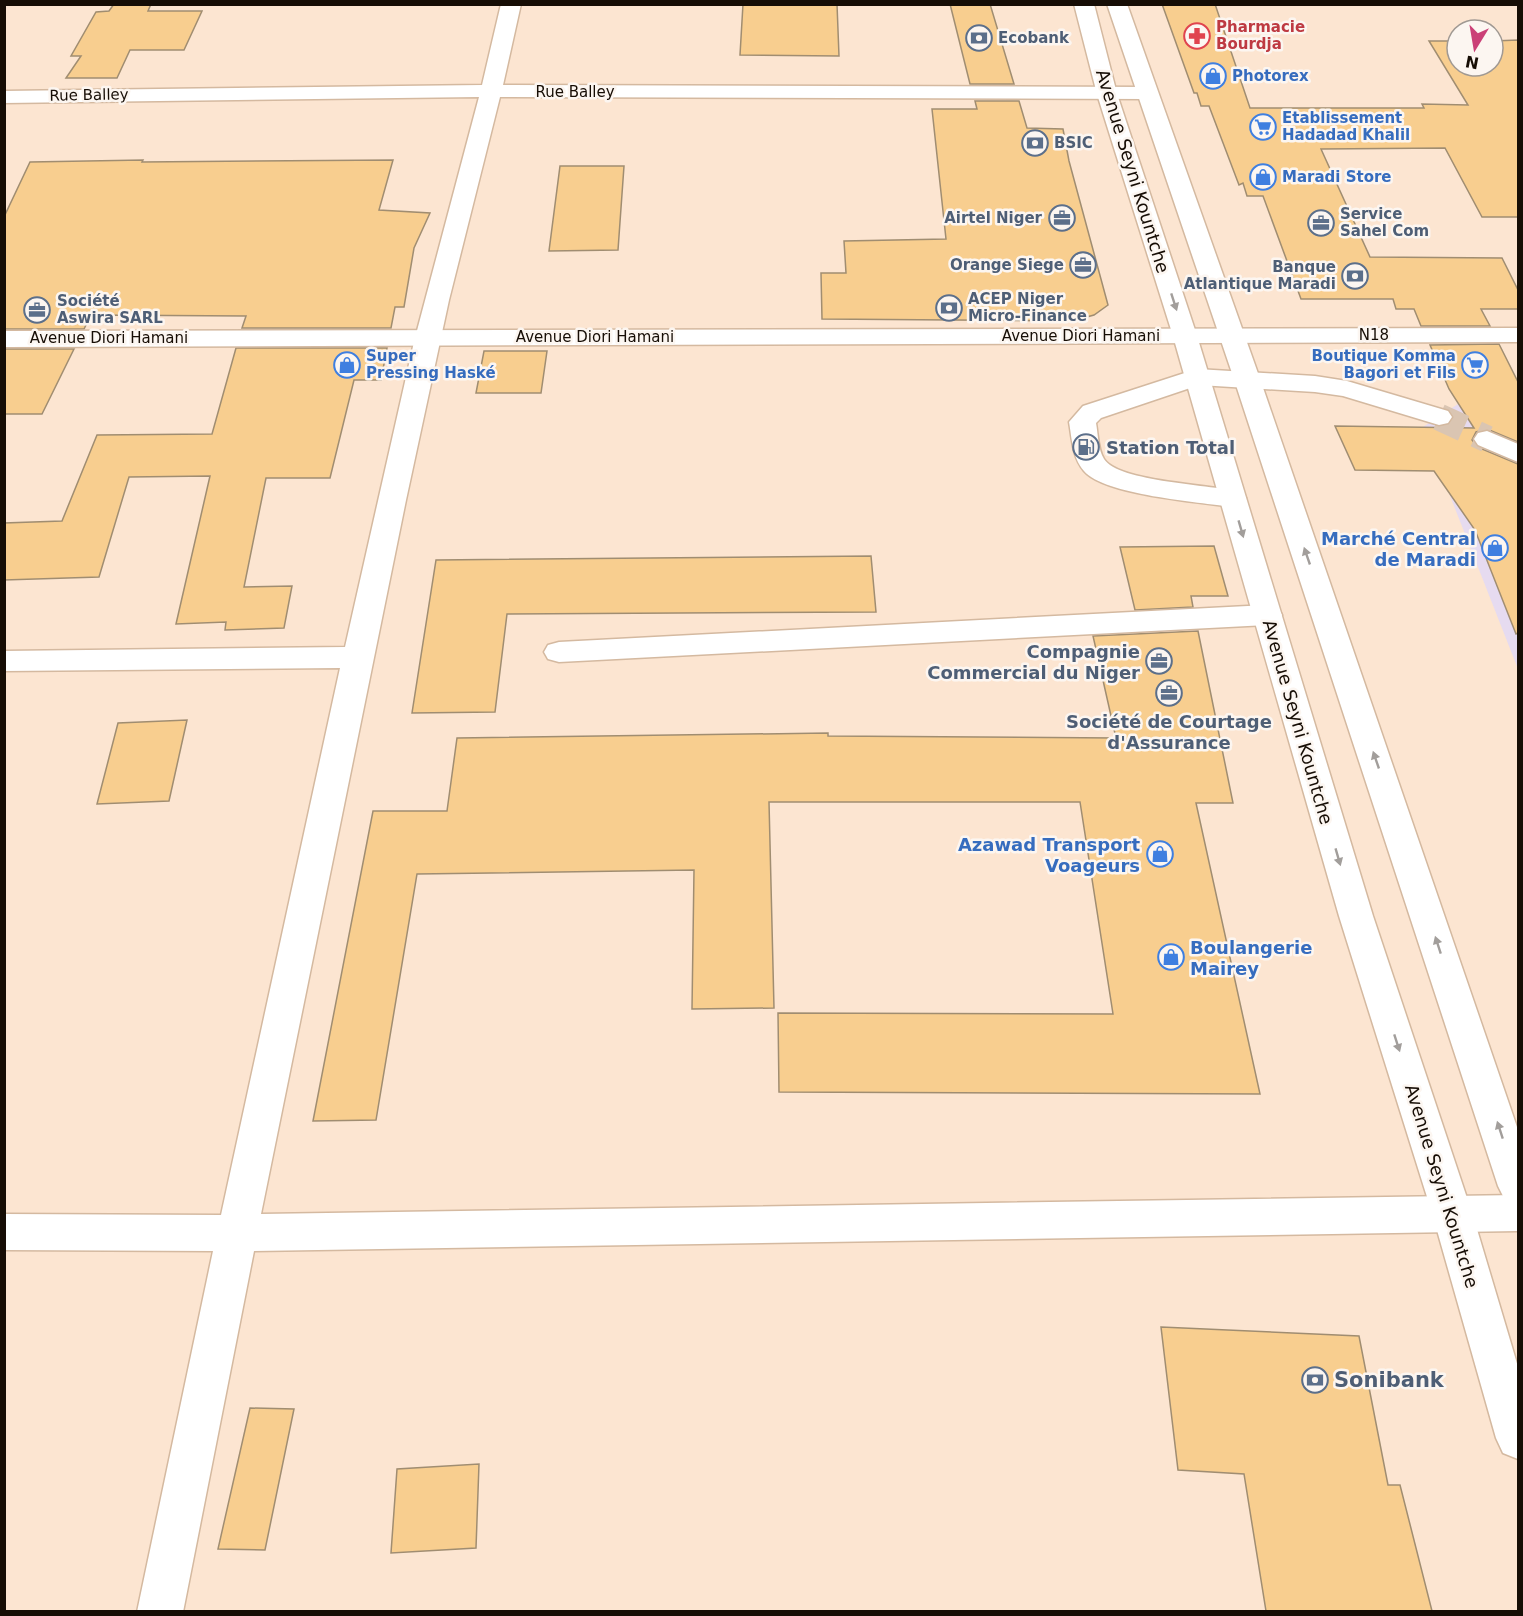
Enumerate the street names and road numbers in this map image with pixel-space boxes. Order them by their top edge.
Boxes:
street label: Avenue Seyni Kountche [1092,67,1174,275]
street label: Rue Balley [535,83,615,101]
street label: Rue Balley [49,85,129,105]
street label: N18 [1359,326,1389,344]
street label: Avenue Diori Hamani [1002,327,1160,345]
street label: Avenue Diori Hamani [516,328,674,346]
street label: Avenue Diori Hamani [30,329,188,347]
street label: Avenue Seyni Kountche [1259,617,1337,827]
street label: Avenue Seyni Kountche [1401,1082,1483,1290]

